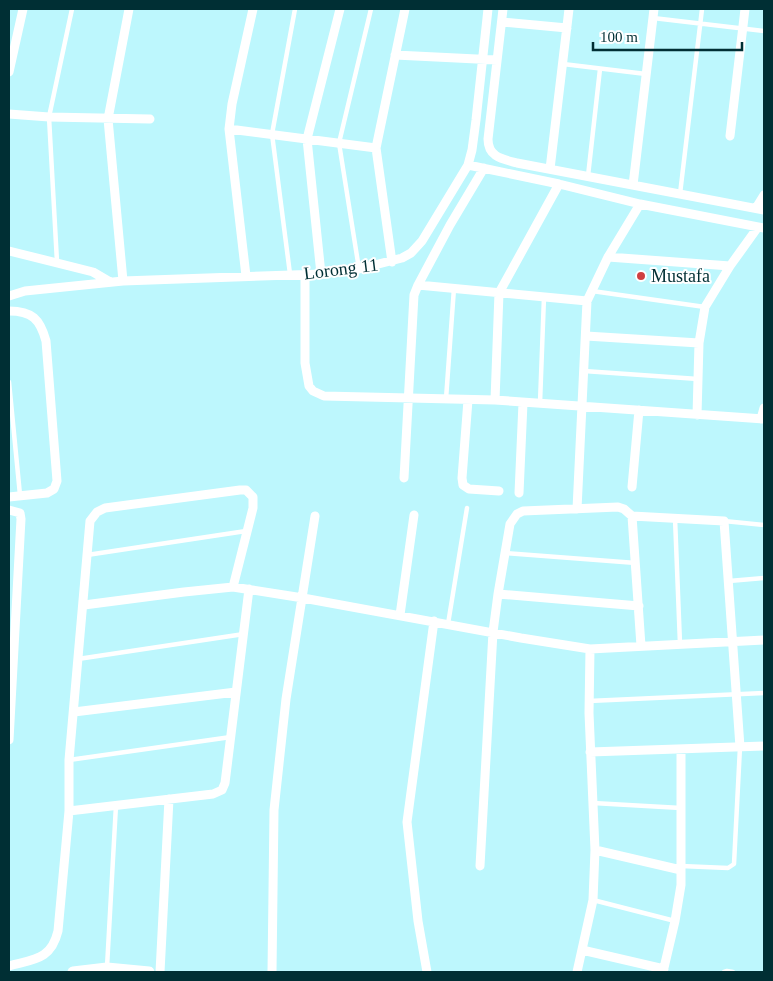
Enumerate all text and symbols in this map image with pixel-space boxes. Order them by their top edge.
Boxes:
scale bar [593,20,742,52]
text: 100 m [600,29,638,45]
street label: Lorong 11 [303,255,379,283]
place label: Mustafa [651,266,710,286]
marker: Mustafa [635,270,647,282]

